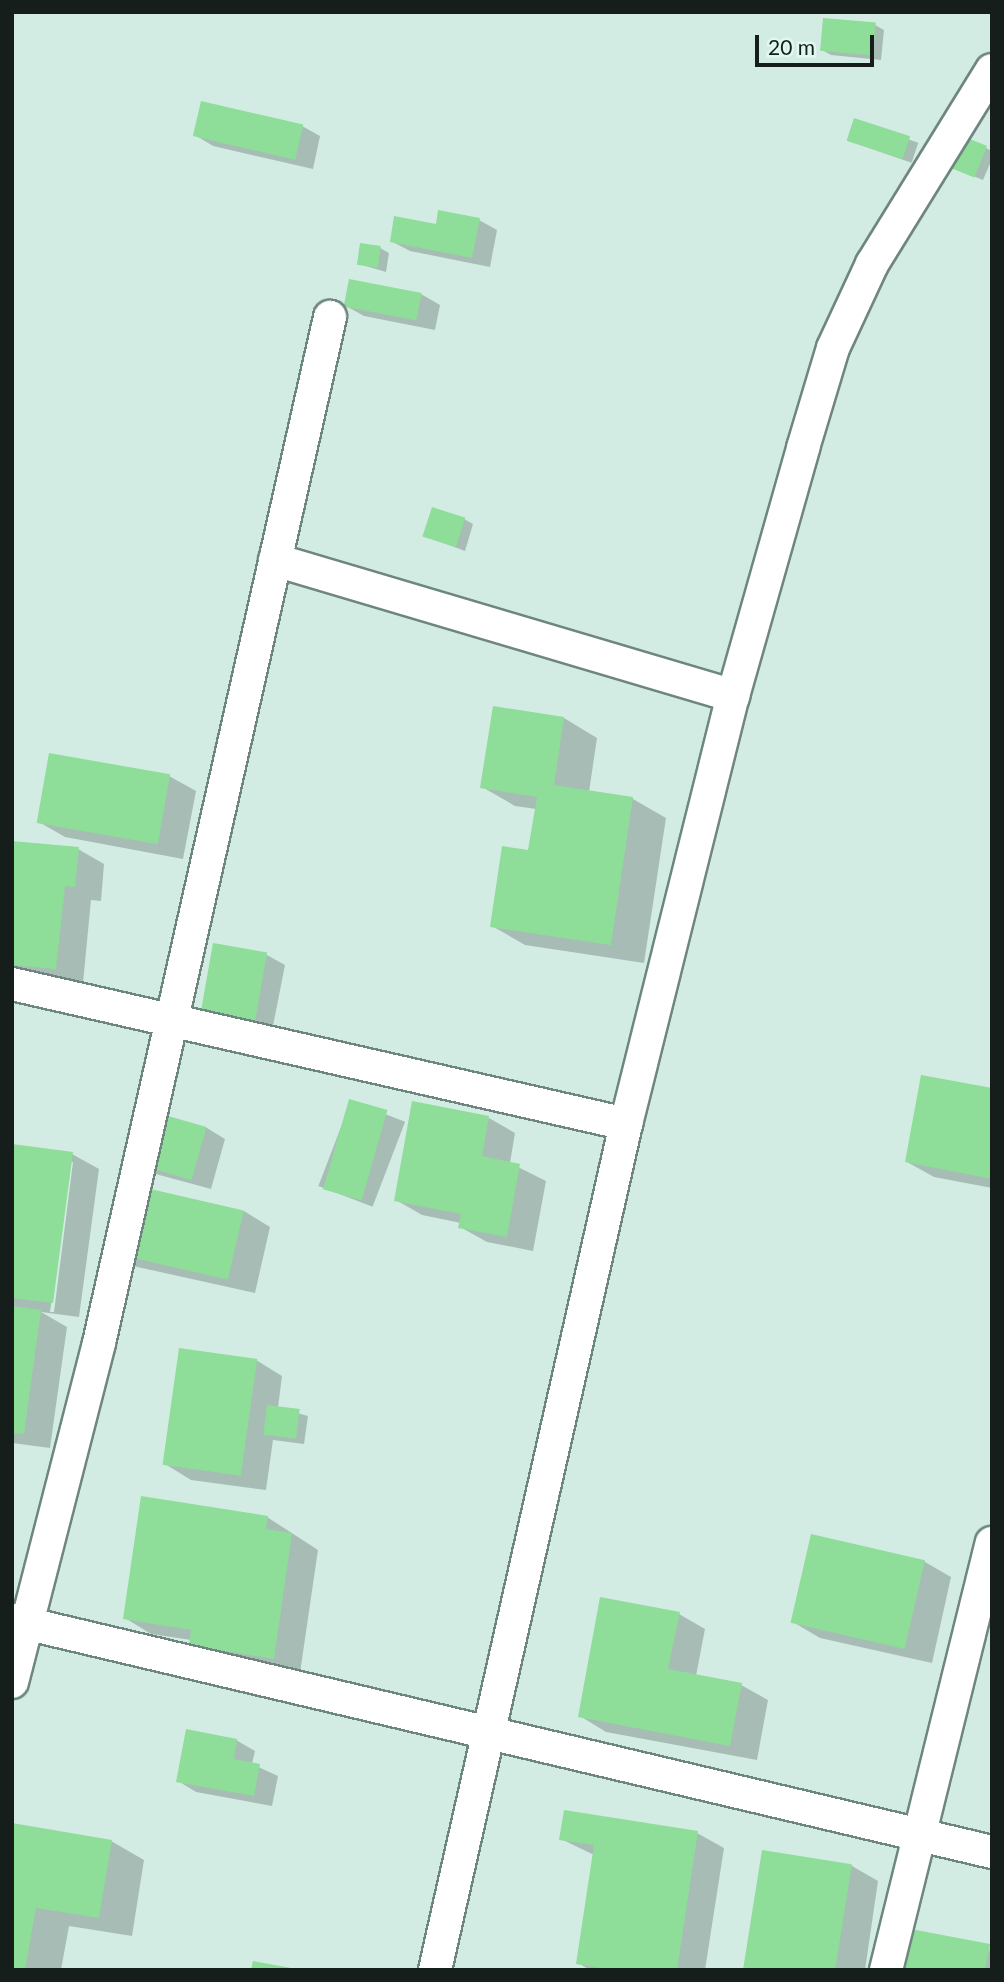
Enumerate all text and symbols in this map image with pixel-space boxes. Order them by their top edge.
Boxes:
scale bar [759,21,878,65]
text: 20 m [768,34,815,59]

